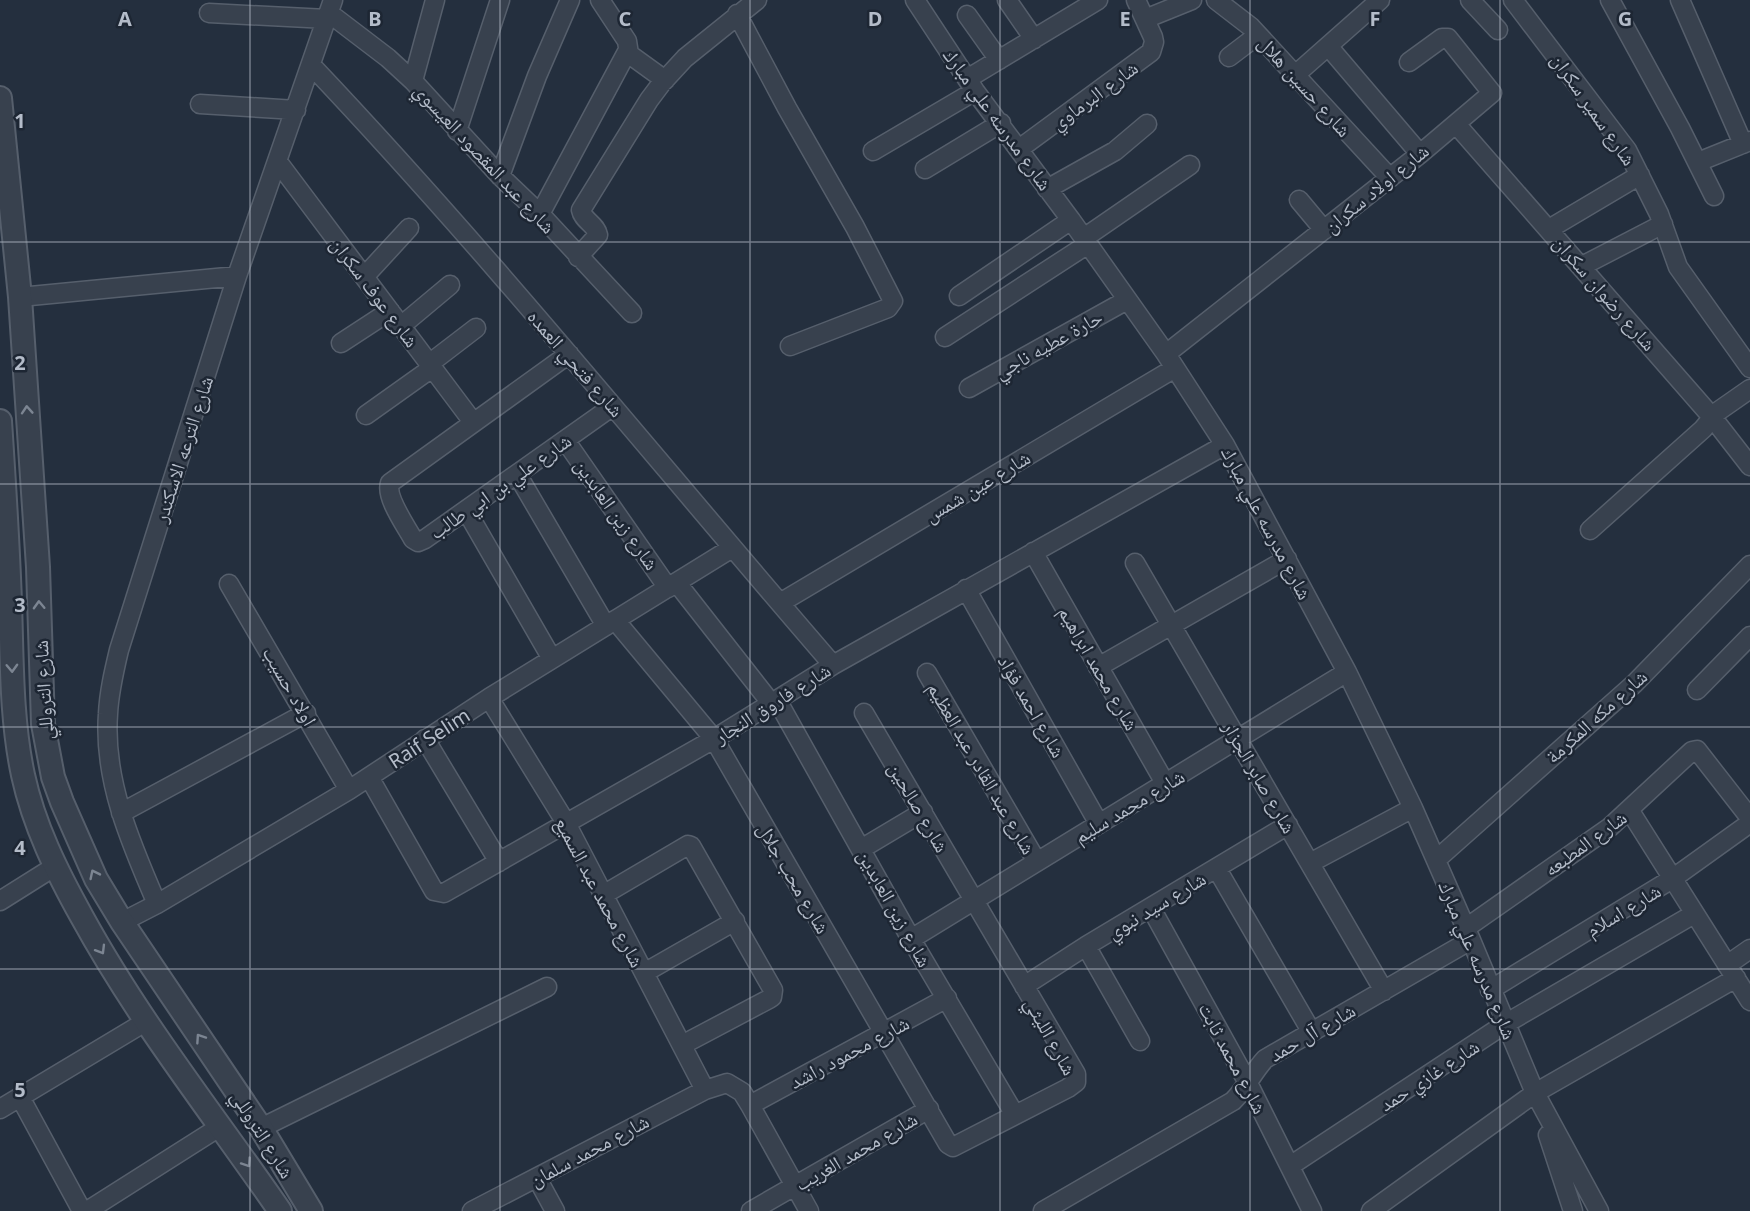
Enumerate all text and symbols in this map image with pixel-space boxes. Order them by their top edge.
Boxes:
text: A [118,5,132,32]
text: B [368,5,382,32]
text: C [619,5,632,32]
text: D [868,5,882,32]
text: E [1119,5,1131,32]
text: F [1370,5,1380,32]
text: G [1618,5,1632,32]
street label: شارع حسين هلال [1252,30,1358,142]
street label: شارع مدرسه علي مبارك [935,42,1059,197]
street label: شارع سمير سكران [1545,47,1643,171]
street label: شارع البرماوي [1045,54,1145,138]
street label: شارع عبد المقصود العيسوي [406,77,562,241]
text: 1 [14,107,26,134]
street label: شارع اولاد سكران [1318,137,1434,239]
street label: شارع رضوان سكران [1547,230,1663,356]
street label: شارع عوف سكران [325,231,425,353]
street label: شارع فتحي العمده [519,303,630,425]
street label: حارة عطيه ناجي [989,303,1109,388]
text: 2 [14,349,26,376]
street label: شارع الترعه الاسكندر [146,372,219,527]
one-way arrow [21,406,34,415]
street label: شارع علي بن ابي طالب [424,427,578,548]
street label: شارع مدرسه علي مبارك [1213,442,1319,606]
street label: شارع عين شمس [919,444,1035,528]
street label: شارع زين العابدين [568,453,666,575]
text: 3 [14,591,26,618]
one-way arrow [33,600,45,609]
street label: شارع محمد ابراهيم [1052,601,1146,736]
street label: شارع التروللي [27,639,62,741]
street label: اولاد حسيب [256,641,324,731]
street label: شارع احمد فؤاد [992,650,1072,762]
street label: شارع فاروق النجار [708,656,835,750]
street label: شارع مكه المكرمة [1539,663,1653,769]
one-way arrow [6,664,19,673]
street label: شارع عبد القادر عبد العظيم [921,677,1042,860]
street label: Raif Selim [383,702,475,774]
street label: شارع صابر الجزار [1216,715,1303,838]
street label: شارع صالحين [882,757,956,857]
street label: شارع محمد سليم [1069,762,1190,850]
street label: شارع المطبعه [1538,804,1632,882]
street label: شارع محمد عبد السميع [549,812,651,972]
street label: شارع محب جلال [751,818,837,938]
text: 4 [14,834,26,861]
street label: شارع زين العابدين [852,844,938,972]
street label: شارع سيد نبوي [1101,865,1212,948]
one-way arrow [90,870,101,881]
street label: شارع مدرسه علي مبارك [1430,877,1524,1045]
street label: شارع اسلام [1580,877,1666,944]
one-way arrow [93,944,105,954]
street label: شارع الليثي [1016,992,1083,1081]
street label: شارع آل حمد [1264,996,1360,1068]
street label: شارع محمد ثابت [1192,998,1274,1118]
street label: شارع محمود راشد [784,1009,914,1095]
street label: شارع غازي حمد [1374,1033,1486,1120]
one-way arrow [196,1034,207,1045]
text: 5 [14,1076,26,1103]
street label: شارع التروللي [223,1085,301,1185]
street label: شارع محمد الغريب [790,1105,922,1197]
street label: شارع محمد سلمان [525,1107,653,1193]
one-way arrow [240,1156,251,1167]

